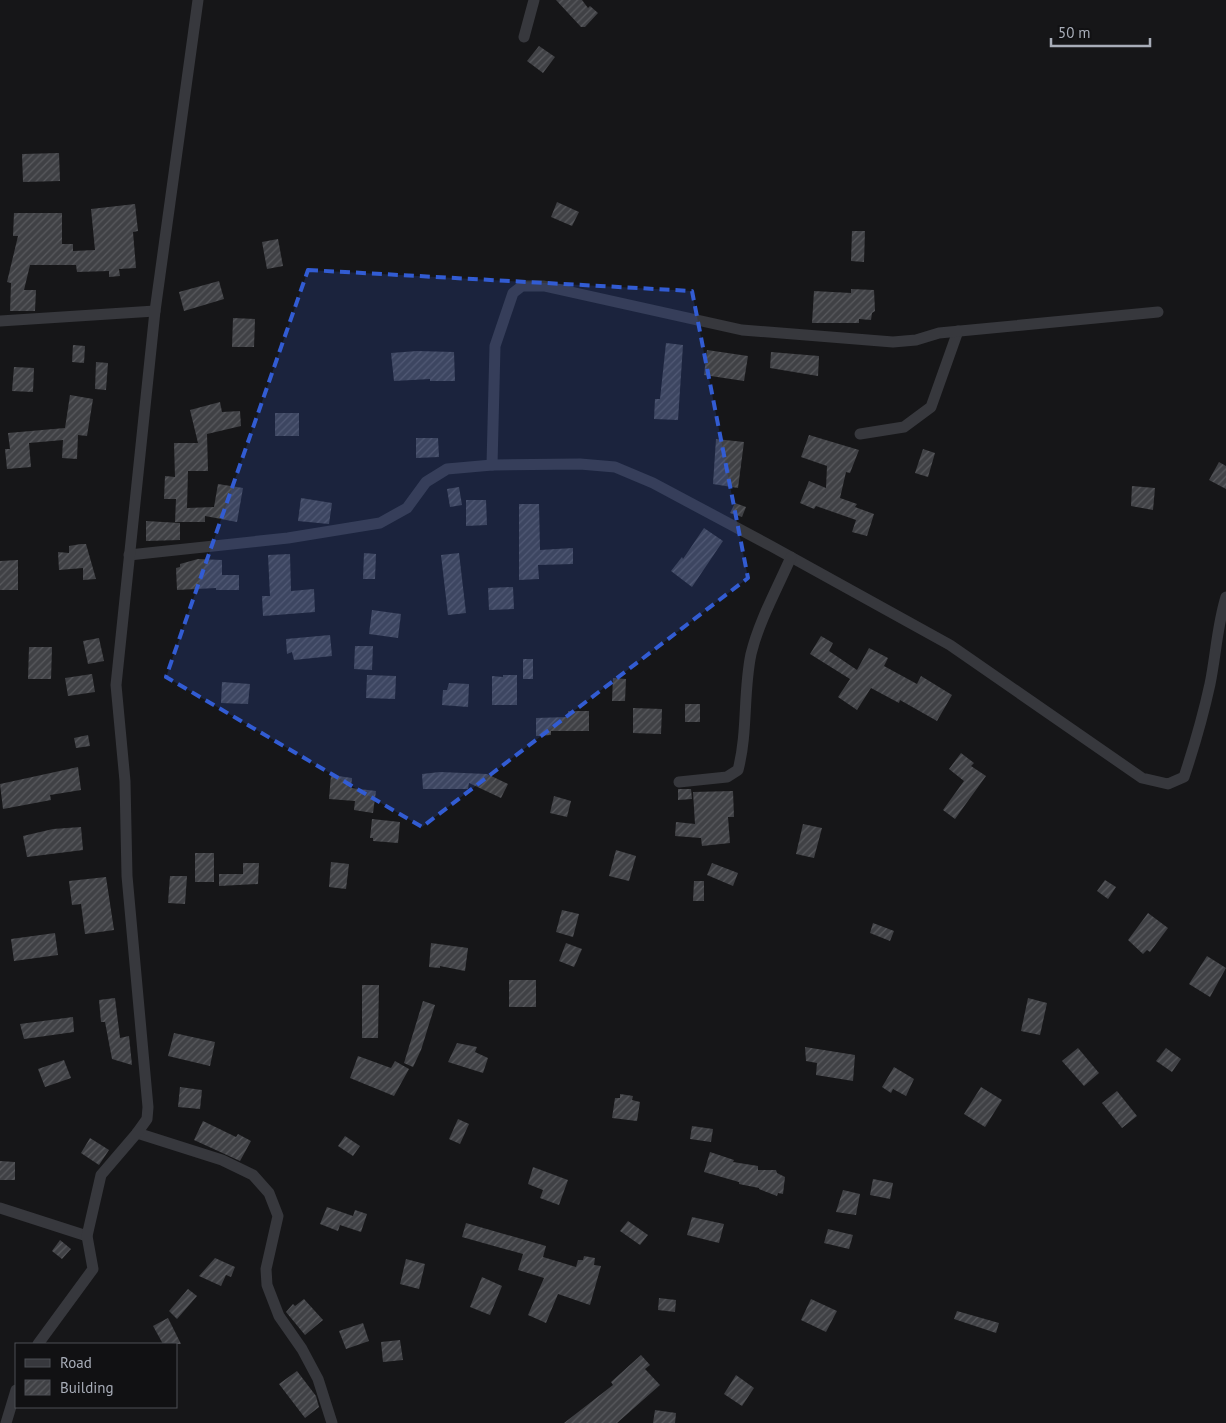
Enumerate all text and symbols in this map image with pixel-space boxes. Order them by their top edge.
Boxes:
scale bar [1051,15,1150,47]
text: 50 m [1058,23,1091,42]
legend [15,1343,178,1408]
text: Road [60,1353,92,1372]
text: Building [60,1378,114,1397]

